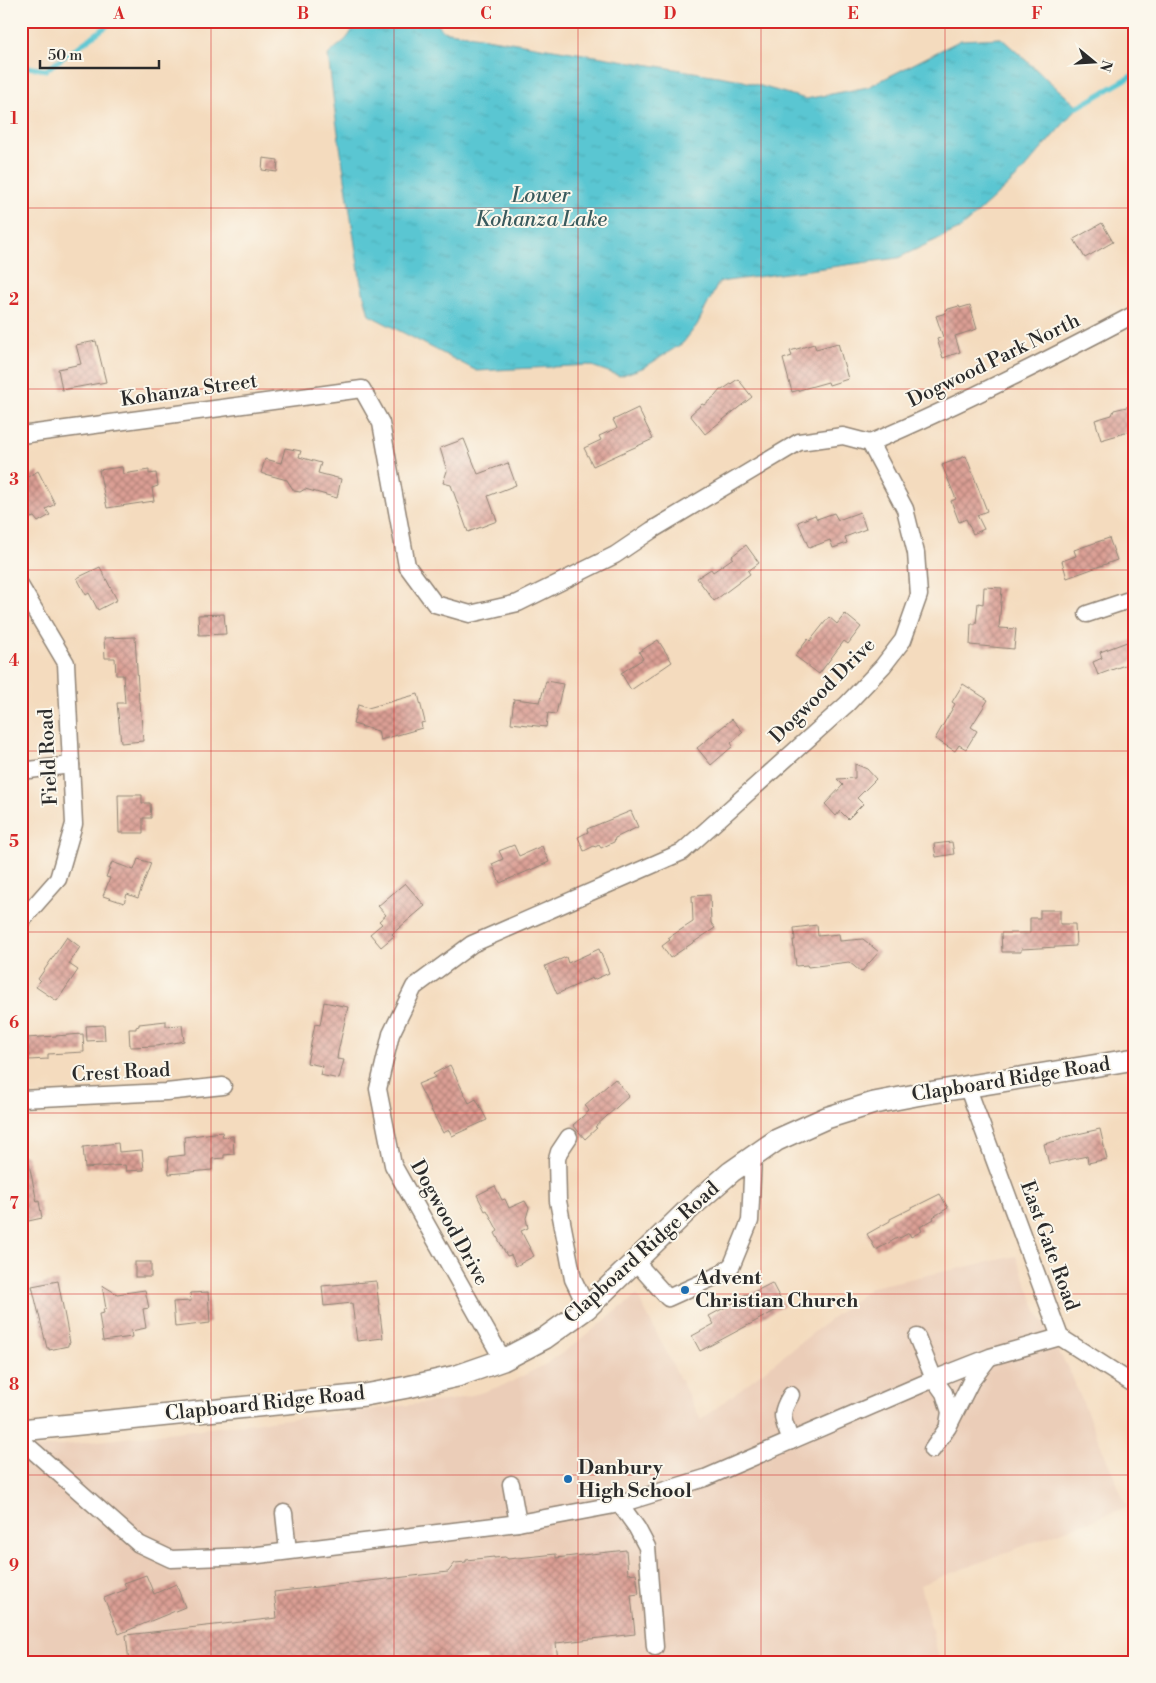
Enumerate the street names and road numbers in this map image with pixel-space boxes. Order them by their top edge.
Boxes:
street label: Dogwood Park North [904,308,1084,414]
street label: Kohanza Street [119,369,259,413]
street label: Dogwood Drive [765,633,881,749]
street label: Field Road [34,707,64,806]
street label: Clapboard Ridge Road [910,1052,1113,1108]
street label: Crest Road [71,1058,172,1088]
street label: Dogwood Drive [404,1156,494,1290]
street label: Clapboard Ridge Road [559,1176,725,1329]
street label: East Gate Road [1014,1178,1084,1315]
street label: Clapboard Ridge Road [164,1381,367,1427]

